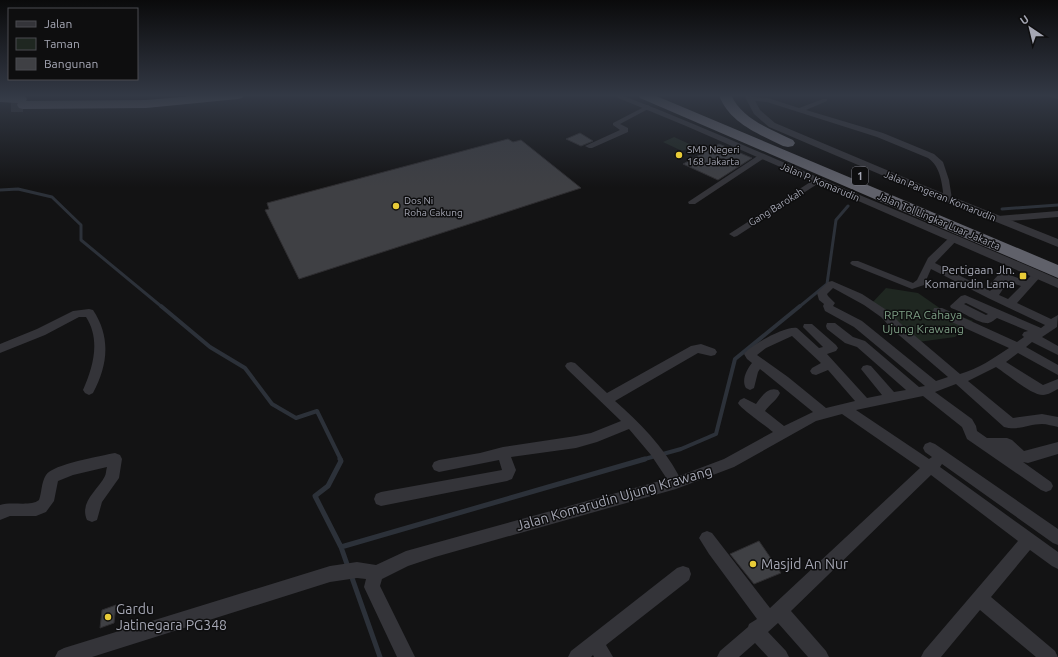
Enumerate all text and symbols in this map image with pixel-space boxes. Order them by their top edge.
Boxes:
legend [8,8,138,80]
north arrow [1010,8,1050,48]
text: U [1018,13,1031,27]
text: Jalan [44,17,72,30]
text: Taman [44,37,80,50]
text: Bangunan [44,57,98,70]
place label: SMP Negeri 168 Jakarta [687,144,739,167]
marker: SMP Negeri 168 Jakarta [674,150,684,160]
street label: Jalan P. Komarudin [779,160,861,204]
road number: 1 [852,167,868,185]
street label: Jalan Pangeran Komarudin [882,168,998,224]
street label: Gang Barokah [747,186,805,228]
street label: Jalan Tol Lingkar Luar Jakarta [876,190,1002,252]
place label: Dos Ni Roha Cakung [404,195,463,218]
marker: Dos Ni Roha Cakung [391,201,401,211]
place label: Pertigaan Jln. Komarudin Lama [925,263,1015,290]
marker: Pertigaan Jln. Komarudin Lama [1018,271,1028,281]
park label: RPTRA Cahaya Ujung Krawang [882,308,964,335]
street label: Jalan Komarudin Ujung Krawang [514,462,714,534]
place label: Masjid An Nur [761,556,849,572]
marker: Masjid An Nur [748,559,758,569]
place label: Gardu Jatinegara PG348 [116,601,227,633]
marker: Gardu Jatinegara PG348 [103,612,113,622]

